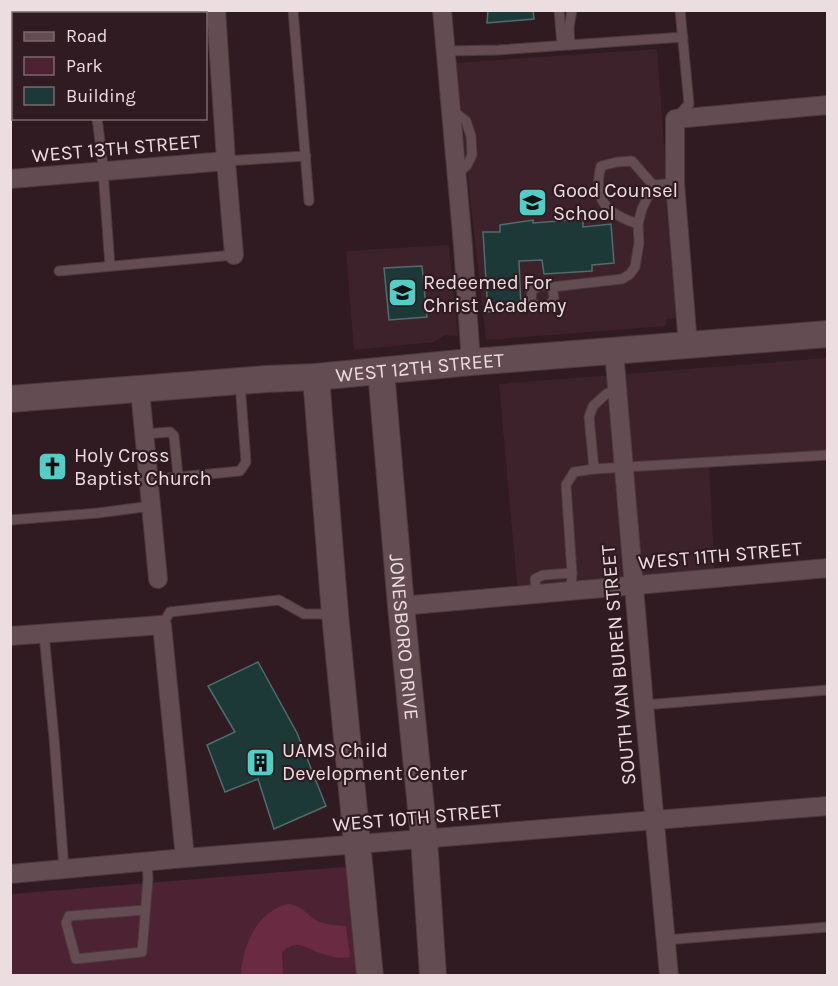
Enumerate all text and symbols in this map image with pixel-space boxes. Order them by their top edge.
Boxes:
legend [12,12,207,120]
text: Road [66,25,107,47]
text: Park [66,55,103,77]
text: Building [66,85,136,107]
street label: WEST 13TH STREET [31,130,201,167]
place label: Good Counsel School [553,179,678,225]
school or university icon: Good Counsel School [516,186,548,218]
place label: Redeemed For Christ Academy [423,271,566,317]
school or university icon: Redeemed For Christ Academy [386,277,418,309]
street label: WEST 12TH STREET [334,348,505,387]
place label: Holy Cross Baptist Church [74,444,211,490]
church icon: Holy Cross Baptist Church [37,451,69,483]
street label: WEST 11TH STREET [637,537,803,574]
street label: SOUTH VAN BUREN STREET [597,544,640,786]
street label: JONESBORO DRIVE [385,553,423,721]
place label: UAMS Child Development Center [282,739,468,785]
building icon: UAMS Child Development Center [245,746,277,778]
street label: WEST 10TH STREET [332,799,502,836]

